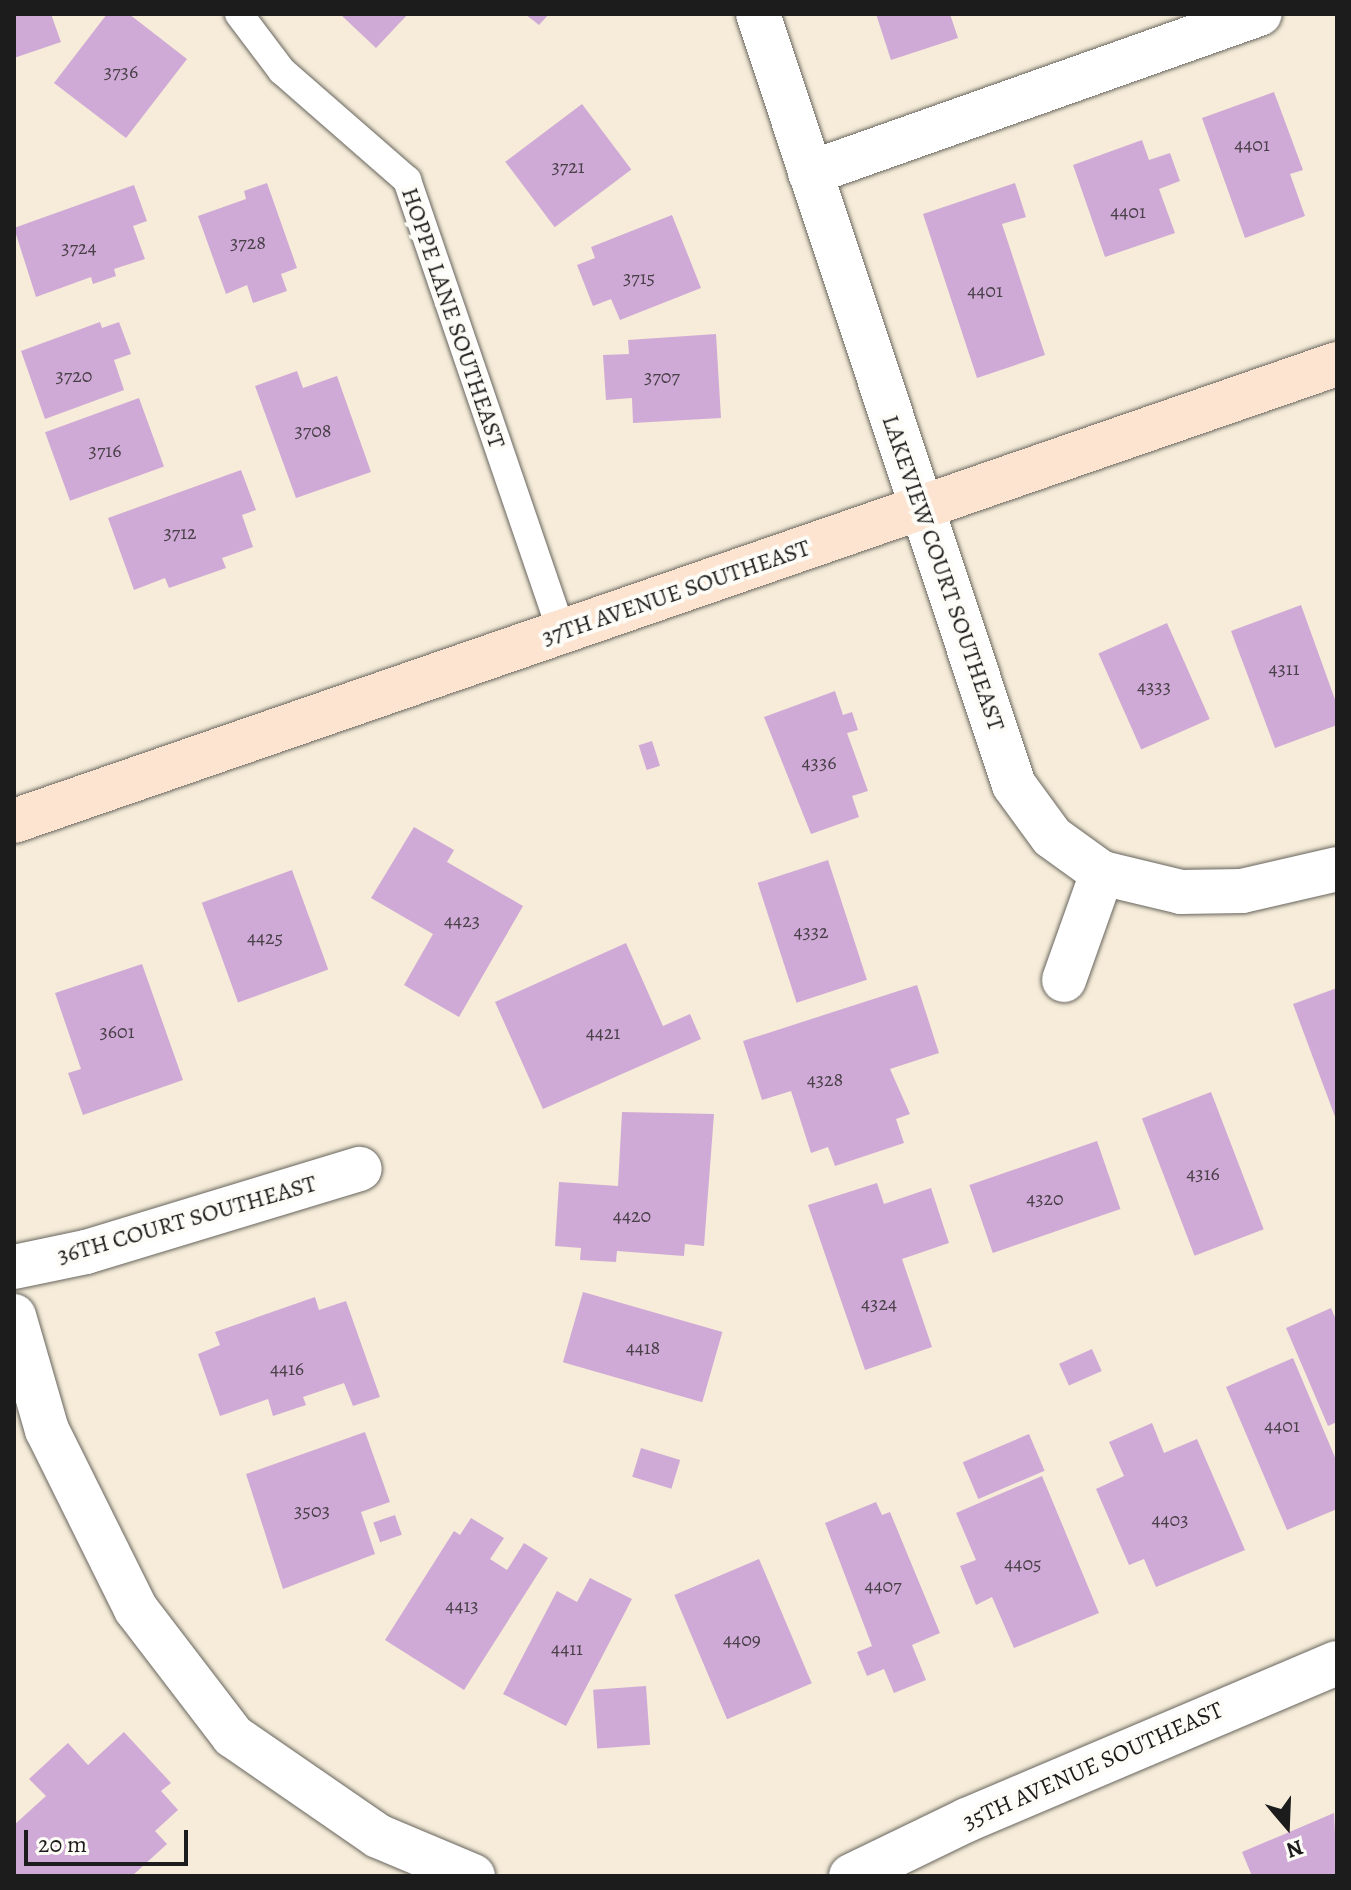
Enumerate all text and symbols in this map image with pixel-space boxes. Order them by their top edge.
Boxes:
house number: 3736 [104,59,138,83]
house number: 4401 [1234,132,1270,156]
house number: 3721 [551,154,585,178]
street label: HOPPE LANE SOUTHEAST [395,184,511,452]
house number: 4401 [1110,199,1146,223]
house number: 3728 [230,230,266,254]
house number: 3724 [61,235,97,259]
house number: 3715 [623,265,655,289]
house number: 4401 [967,278,1003,302]
house number: 3720 [56,363,92,387]
house number: 3707 [644,364,680,388]
street label: LAKEVIEW COURT SOUTHEAST [875,411,1011,735]
house number: 3708 [294,418,332,442]
house number: 3716 [89,438,121,462]
house number: 3712 [163,520,197,544]
street label: 37TH AVENUE SOUTHEAST [538,534,814,652]
house number: 4311 [1268,656,1300,680]
house number: 4333 [1137,674,1171,698]
house number: 4336 [802,750,836,774]
house number: 4423 [444,908,480,932]
house number: 4332 [793,919,829,943]
house number: 4425 [247,925,283,949]
house number: 3601 [99,1019,135,1043]
house number: 4421 [586,1020,620,1044]
house number: 4328 [807,1067,843,1091]
house number: 4316 [1186,1161,1220,1185]
street label: 36TH COURT SOUTHEAST [54,1169,320,1271]
house number: 4320 [1026,1186,1064,1210]
house number: 4420 [613,1203,651,1227]
house number: 4324 [861,1291,897,1315]
house number: 4418 [626,1335,660,1359]
house number: 4416 [270,1356,304,1380]
house number: 4401 [1264,1413,1300,1437]
house number: 3503 [294,1498,330,1522]
house number: 4403 [1151,1507,1189,1531]
house number: 4405 [1004,1551,1042,1575]
house number: 4407 [864,1573,902,1597]
house number: 4413 [445,1593,479,1617]
house number: 4409 [723,1627,761,1651]
house number: 4411 [551,1636,583,1660]
street label: 35TH AVENUE SOUTHEAST [959,1696,1227,1836]
north arrow [1247,1786,1327,1866]
scale bar [28,1814,192,1864]
text: 20 m [38,1828,87,1860]
text: N [1282,1832,1307,1865]

